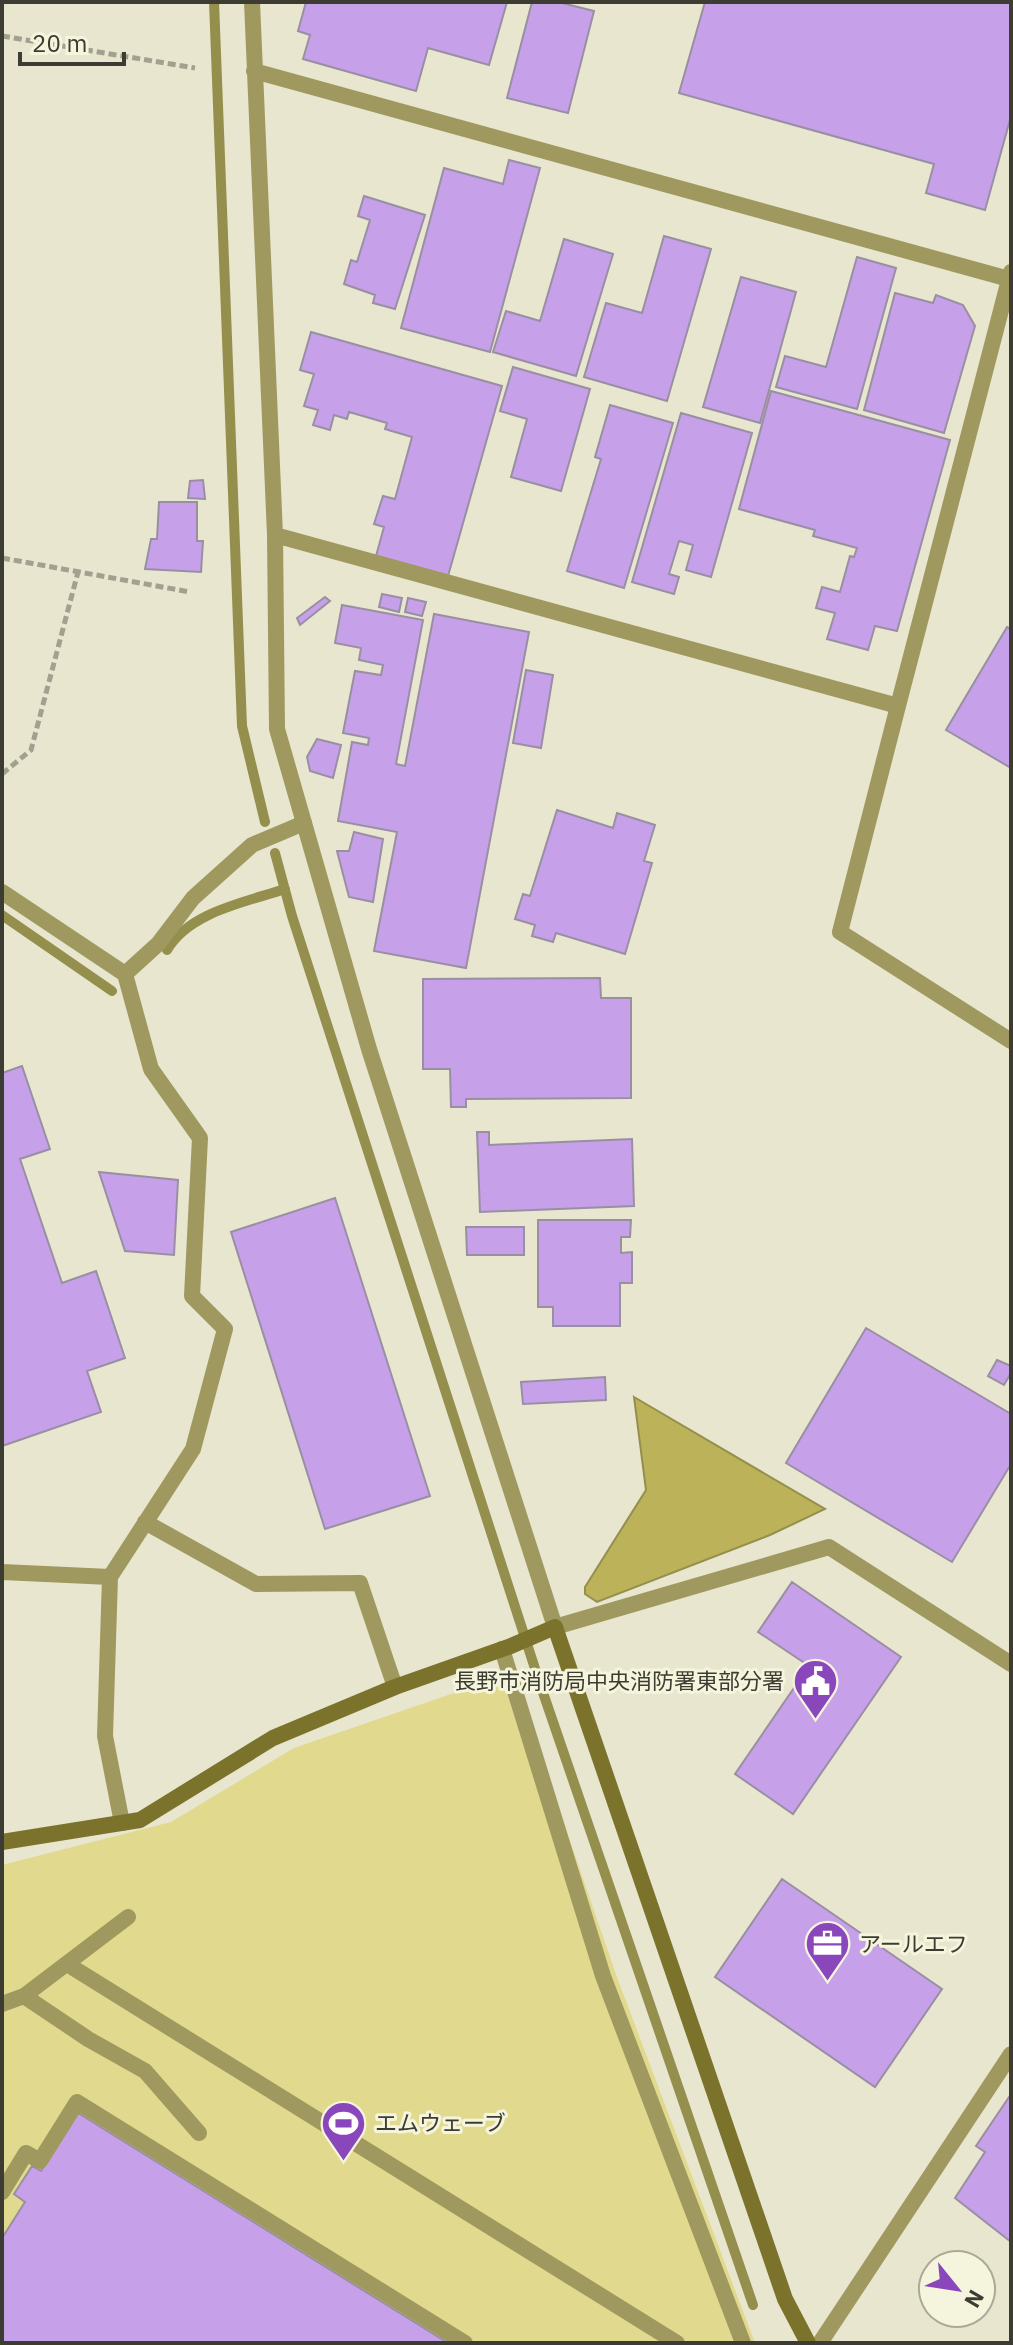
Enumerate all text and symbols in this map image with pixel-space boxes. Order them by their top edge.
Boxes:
scale bar [20,16,124,66]
text: 20 m [32,27,87,59]
public building icon: 長野市消防局中央消防署東部分署 [791,1657,839,1720]
place label: 長野市消防局中央消防署東部分署 [454,1666,784,1695]
office icon: アールエフ [804,1920,852,1983]
place label: アールエフ [859,1929,968,1958]
sports icon: エムウェーブ [320,2099,368,2162]
place label: エムウェーブ [375,2108,506,2137]
north arrow [917,2249,997,2329]
text: N [958,2285,991,2313]

